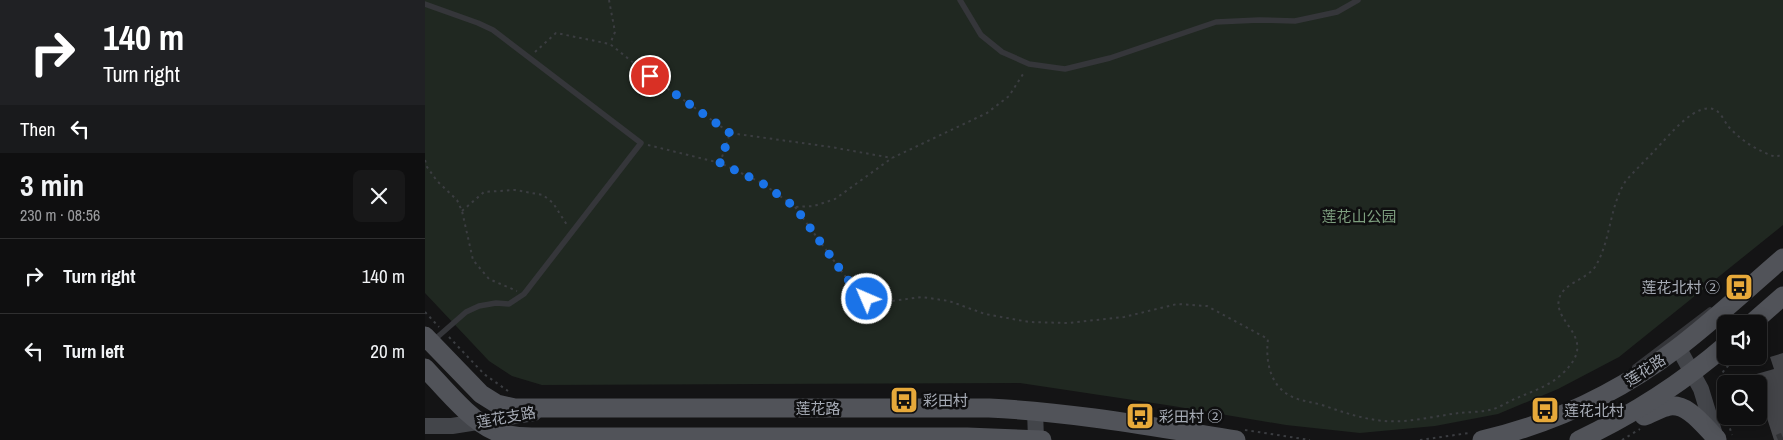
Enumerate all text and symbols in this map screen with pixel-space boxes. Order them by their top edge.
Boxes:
text: 140 m [103,14,184,61]
icon: right [20,20,85,85]
pin [629,55,671,97]
text: Turn right [103,59,180,89]
icon: arrive [636,62,664,90]
icon: left [66,115,94,143]
text: Then [20,116,56,142]
text: 3 min [20,165,84,205]
button: close [353,170,405,222]
text: 230 m · 08:56 [20,204,100,226]
park label: 莲花山公园 [1321,206,1397,227]
icon: right [20,262,48,290]
text: Turn right [63,263,135,289]
text: 140 m [362,263,405,289]
position arrow [840,272,892,324]
bus stop icon: 莲花北村 ② [1724,272,1754,302]
place label: 莲花北村 ② [1642,277,1720,298]
map controls [1717,315,1767,425]
button: sound [1717,315,1767,365]
icon: left [20,337,48,365]
text: Turn left [63,338,124,364]
text: 20 m [370,338,405,364]
street label: 莲花路 [1620,349,1670,391]
button: search [1717,375,1767,425]
bus stop icon: 彩田村 [889,385,919,415]
place label: 彩田村 [923,390,968,411]
bus stop icon: 莲花北村 [1530,395,1560,425]
street label: 莲花路 [795,398,841,419]
place label: 莲花北村 [1564,400,1624,421]
street label: 莲花支路 [475,401,537,433]
bus stop icon: 彩田村 ② [1125,401,1155,431]
place label: 彩田村 ② [1159,406,1222,427]

